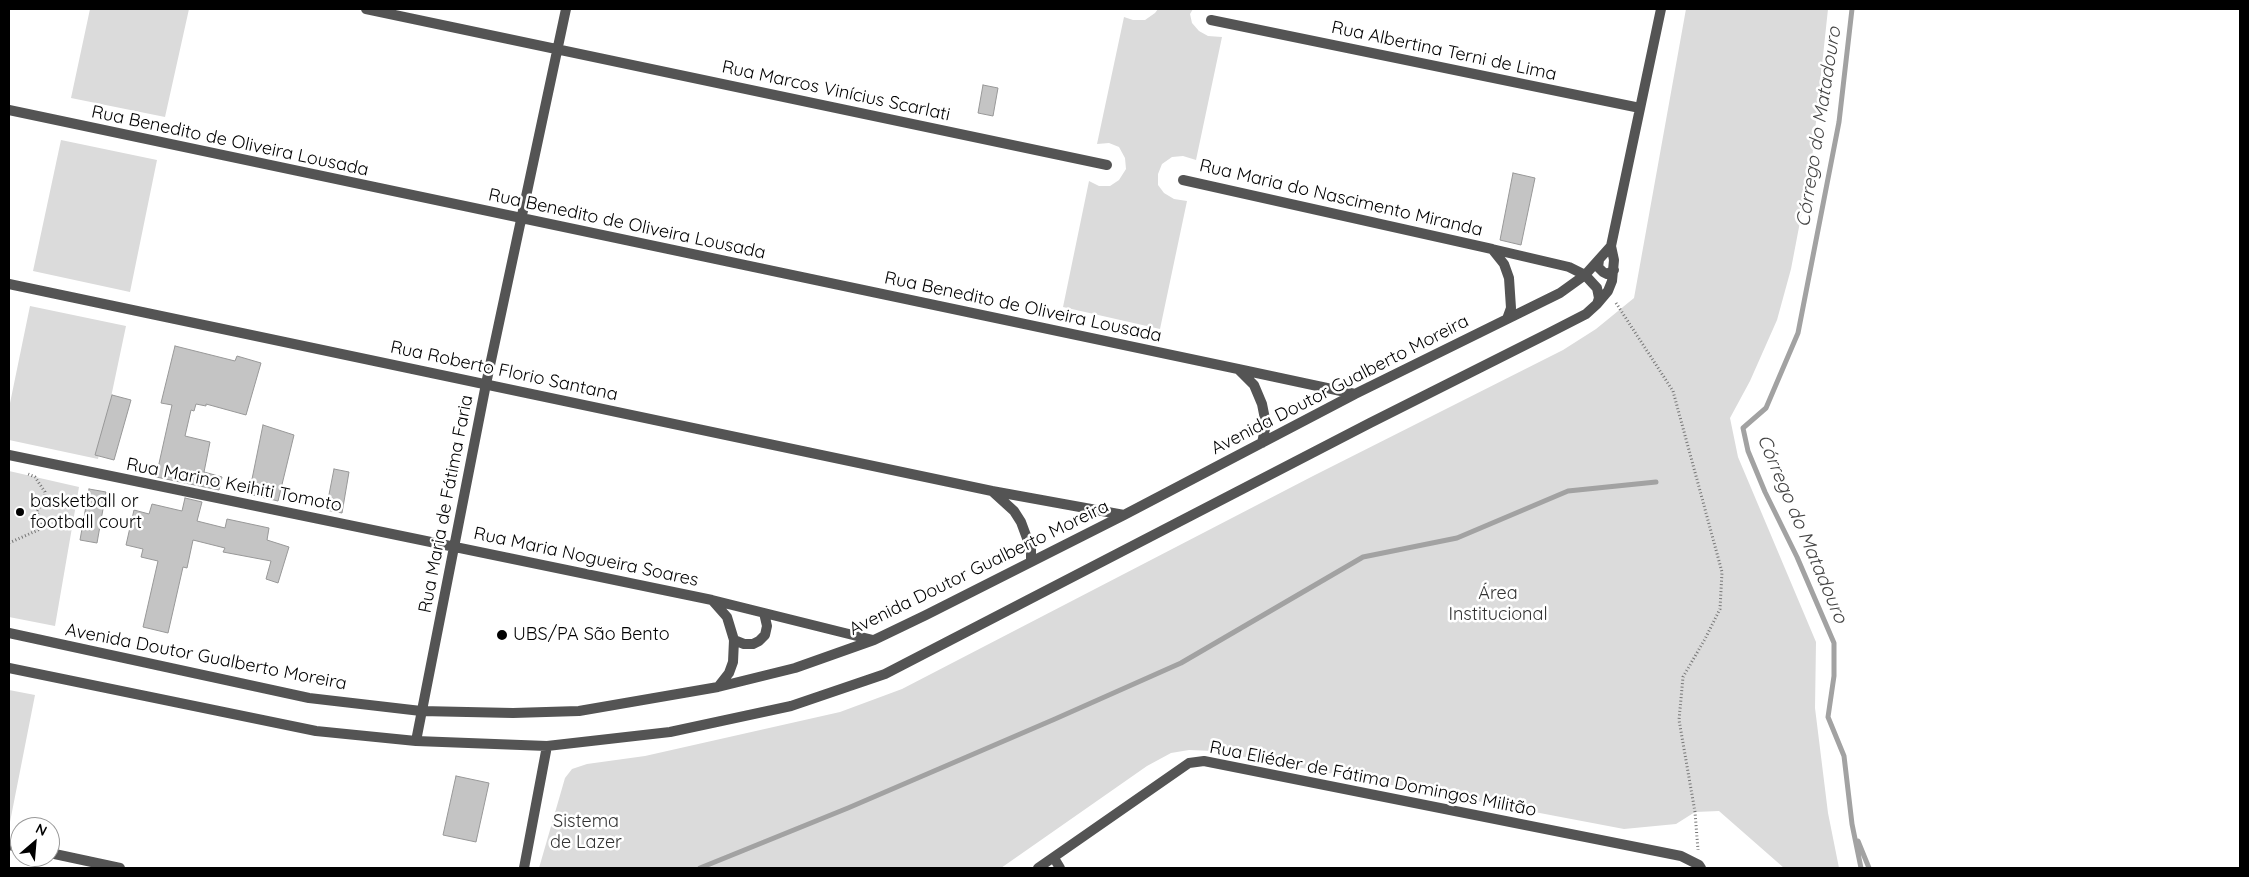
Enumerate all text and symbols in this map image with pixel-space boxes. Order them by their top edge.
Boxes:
street label: Rua Albertina Terni de Lima [1329,17,1559,85]
water label: Córrego do Matadouro [1792,25,1846,229]
street label: Rua Marcos Vinícius Scarlati [720,56,952,126]
street label: Rua Benedito de Oliveira Lousada [89,101,371,181]
street label: Rua Maria do Nascimento Miranda [1197,155,1485,241]
street label: Rua Benedito de Oliveira Lousada [486,184,768,264]
street label: Rua Benedito de Oliveira Lousada [882,267,1164,347]
street label: Avenida Doutor Gualberto Moreira [1208,310,1472,460]
street label: Rua Roberto Florio Santana [388,336,620,406]
street label: Rua Maria de Fátima Faria [414,393,478,615]
water label: Córrego do Matadouro [1752,431,1852,627]
street label: Rua Marino Keihiti Tomoto [124,453,344,517]
place label: basketball or football court [30,491,142,534]
street label: Avenida Doutor Gualberto Moreira [846,496,1112,640]
marker: basketball or football court [14,506,26,518]
street label: Rua Maria Nogueira Soares [472,523,700,591]
park label: Área Institucional [1448,583,1548,626]
street label: Avenida Doutor Gualberto Moreira [63,619,349,695]
place label: UBS/PA São Bento [513,624,670,646]
marker: UBS/PA São Bento [495,628,509,642]
street label: Rua Eliéder de Fátima Domingos Militão [1208,737,1538,821]
park label: Sistema de Lazer [550,811,622,854]
north arrow [10,817,60,867]
text: N [33,819,50,840]

